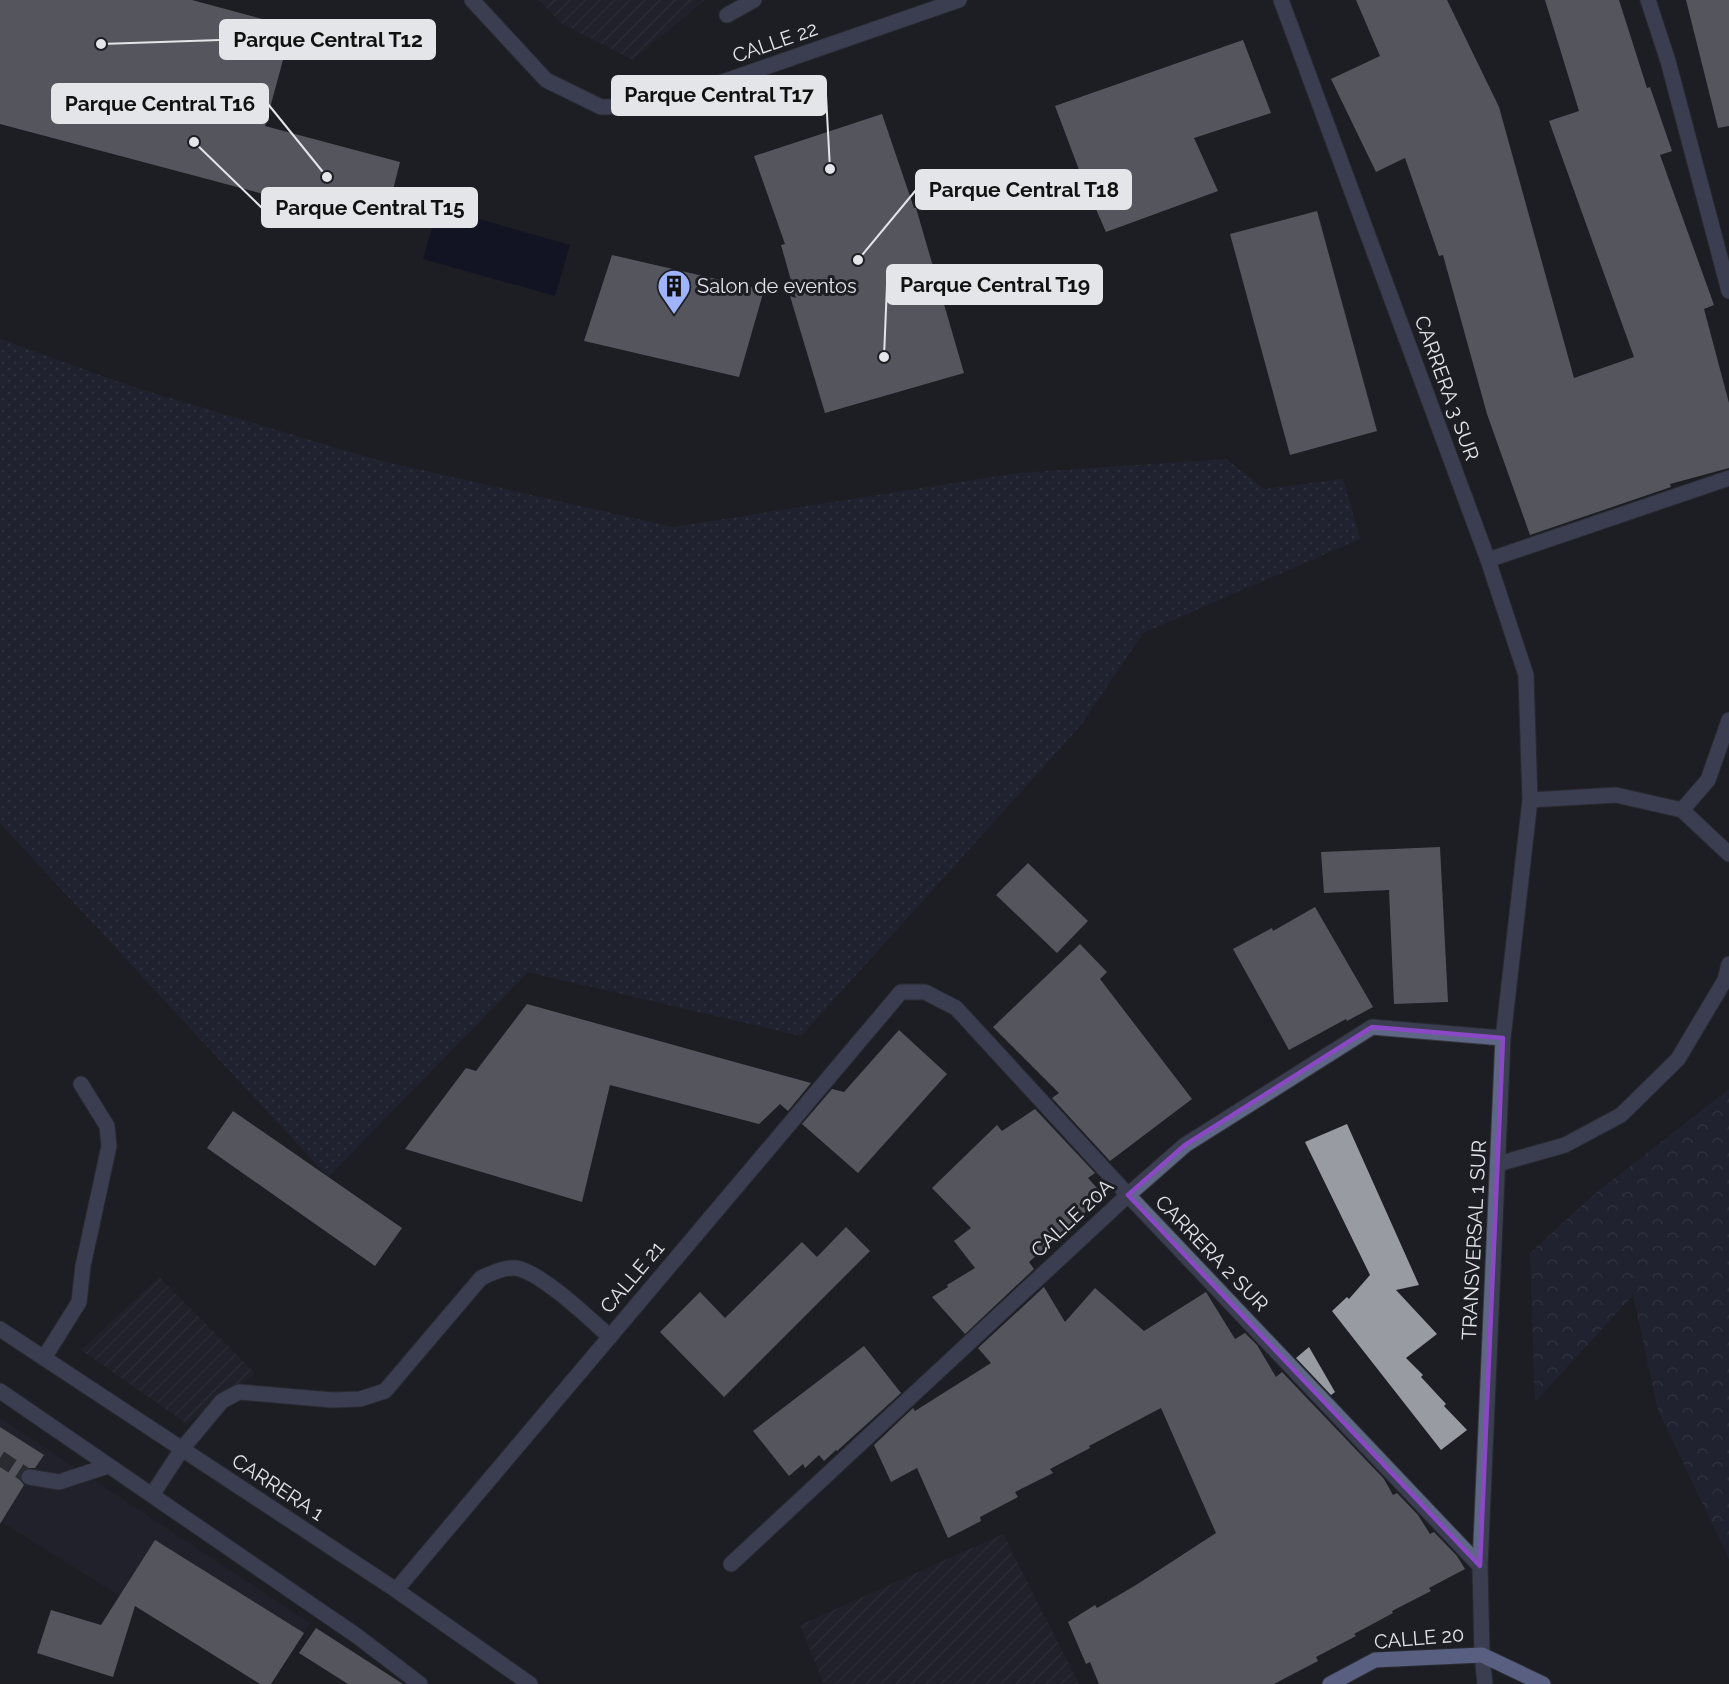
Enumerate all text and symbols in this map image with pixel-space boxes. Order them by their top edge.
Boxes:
street label: CALLE 22 [729,16,821,68]
callout: Parque Central T12 [220,20,435,59]
text: Parque Central T12 [233,27,423,52]
callout: Parque Central T17 [612,76,826,115]
text: Parque Central T17 [624,82,814,107]
callout: Parque Central T16 [52,84,268,123]
text: Parque Central T16 [65,91,255,116]
callout: Parque Central T18 [916,170,1131,209]
text: Parque Central T18 [929,177,1119,202]
callout: Parque Central T15 [262,188,477,227]
text: Parque Central T15 [275,195,465,220]
callout: Parque Central T19 [887,265,1102,304]
building icon: Salon de eventos [656,268,692,315]
text: Parque Central T19 [900,272,1090,297]
place label: Salon de eventos [697,274,857,298]
street label: CARRERA 3 SUR [1410,312,1484,464]
street label: TRANSVERSAL 1 SUR [1457,1139,1491,1341]
street label: CALLE 20A [1026,1174,1118,1262]
street label: CARRERA 2 SUR [1151,1190,1273,1316]
street label: CALLE 21 [595,1236,669,1318]
street label: CARRERA 1 [227,1448,329,1526]
street label: CALLE 20 [1373,1622,1465,1654]

